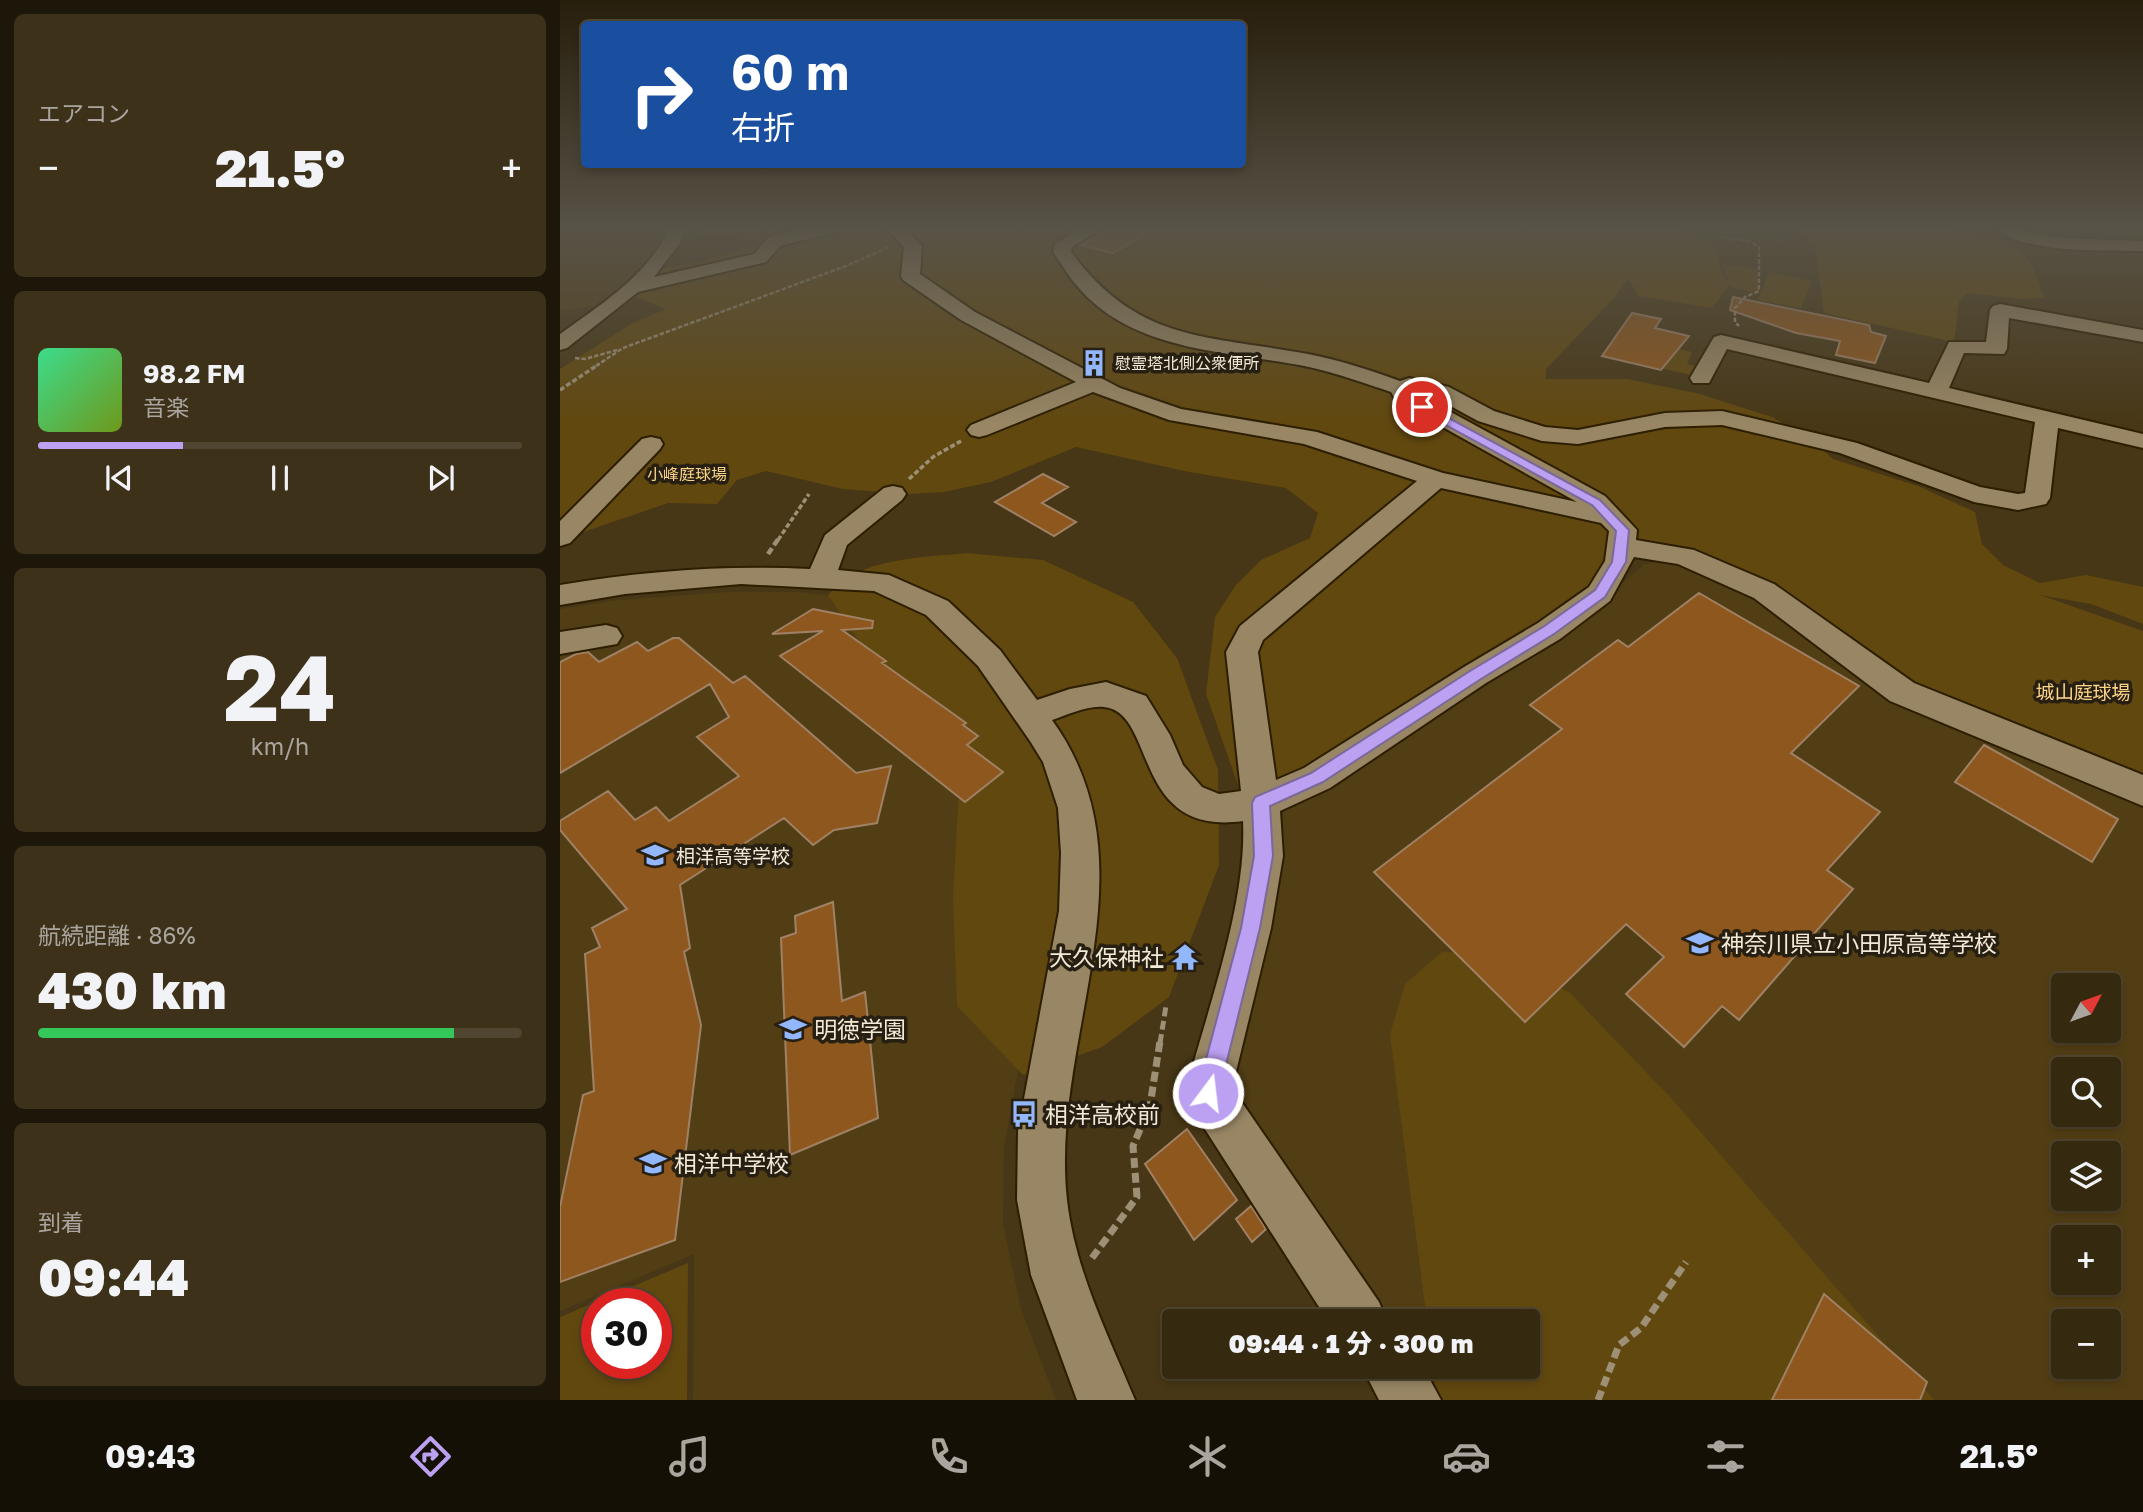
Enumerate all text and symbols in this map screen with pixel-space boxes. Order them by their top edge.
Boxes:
text: 60 m [731,42,849,101]
icon: right [616,49,707,140]
text: エアコン [38,99,130,127]
text: 右折 [731,108,795,146]
text: 21.5° [215,136,345,198]
text: − [38,145,59,190]
text: + [501,145,522,190]
building icon: 慰霊塔北側公衆便所 [1079,348,1109,378]
place label: 慰霊塔北側公衆便所 [1115,353,1259,373]
text: 98.2 FM [143,358,245,389]
pin [1392,377,1452,437]
icon: arrive [1403,388,1441,426]
text: 音楽 [143,393,189,421]
icon: previous [100,459,138,497]
icon: pause [261,459,299,497]
icon: next [422,459,460,497]
park label: 小峰庭球場 [647,464,727,484]
text: 24 [224,632,336,741]
park label: 城山庭球場 [2035,680,2131,703]
text: km/h [251,732,309,760]
school or university icon: 相洋高等学校 [640,840,670,870]
place label: 相洋高等学校 [676,844,790,867]
text: 航続距離 · 86% [38,921,196,949]
school or university icon: 神奈川県立小田原高等学校 [1685,928,1715,958]
place label: 神奈川県立小田原高等学校 [1721,929,1997,957]
temple icon: 大久保神社 [1170,942,1200,972]
place label: 大久保神社 [1049,943,1164,971]
text: 430 km [38,958,226,1020]
north arrow [2051,973,2121,1043]
map controls [2051,973,2121,1379]
school or university icon: 明徳学園 [778,1014,808,1044]
place label: 明徳学園 [814,1015,906,1043]
position arrow [1171,1056,1245,1130]
button: search [2051,1057,2121,1127]
bus stop icon: 相洋高校前 [1009,1099,1039,1129]
place label: 相洋高校前 [1045,1100,1160,1128]
button: layers [2051,1141,2121,1211]
school or university icon: 相洋中学校 [638,1148,668,1178]
place label: 相洋中学校 [674,1149,789,1177]
text: 到着 [38,1208,84,1236]
button: + [2051,1225,2121,1295]
text: 09:44 [38,1245,189,1307]
speed limit sign: 30 [581,1288,672,1379]
button: − [2051,1309,2121,1379]
text: 09:44 · 1 分 · 300 m [1229,1328,1473,1359]
icon: directions [406,1432,455,1481]
icon: music [665,1432,714,1481]
icon: phone [924,1432,973,1481]
icon: climate [1183,1432,1232,1481]
icon: car [1442,1432,1491,1481]
icon: filters [1701,1432,1750,1481]
text: 09:43 [105,1437,196,1475]
text: 21.5° [1960,1437,2038,1475]

